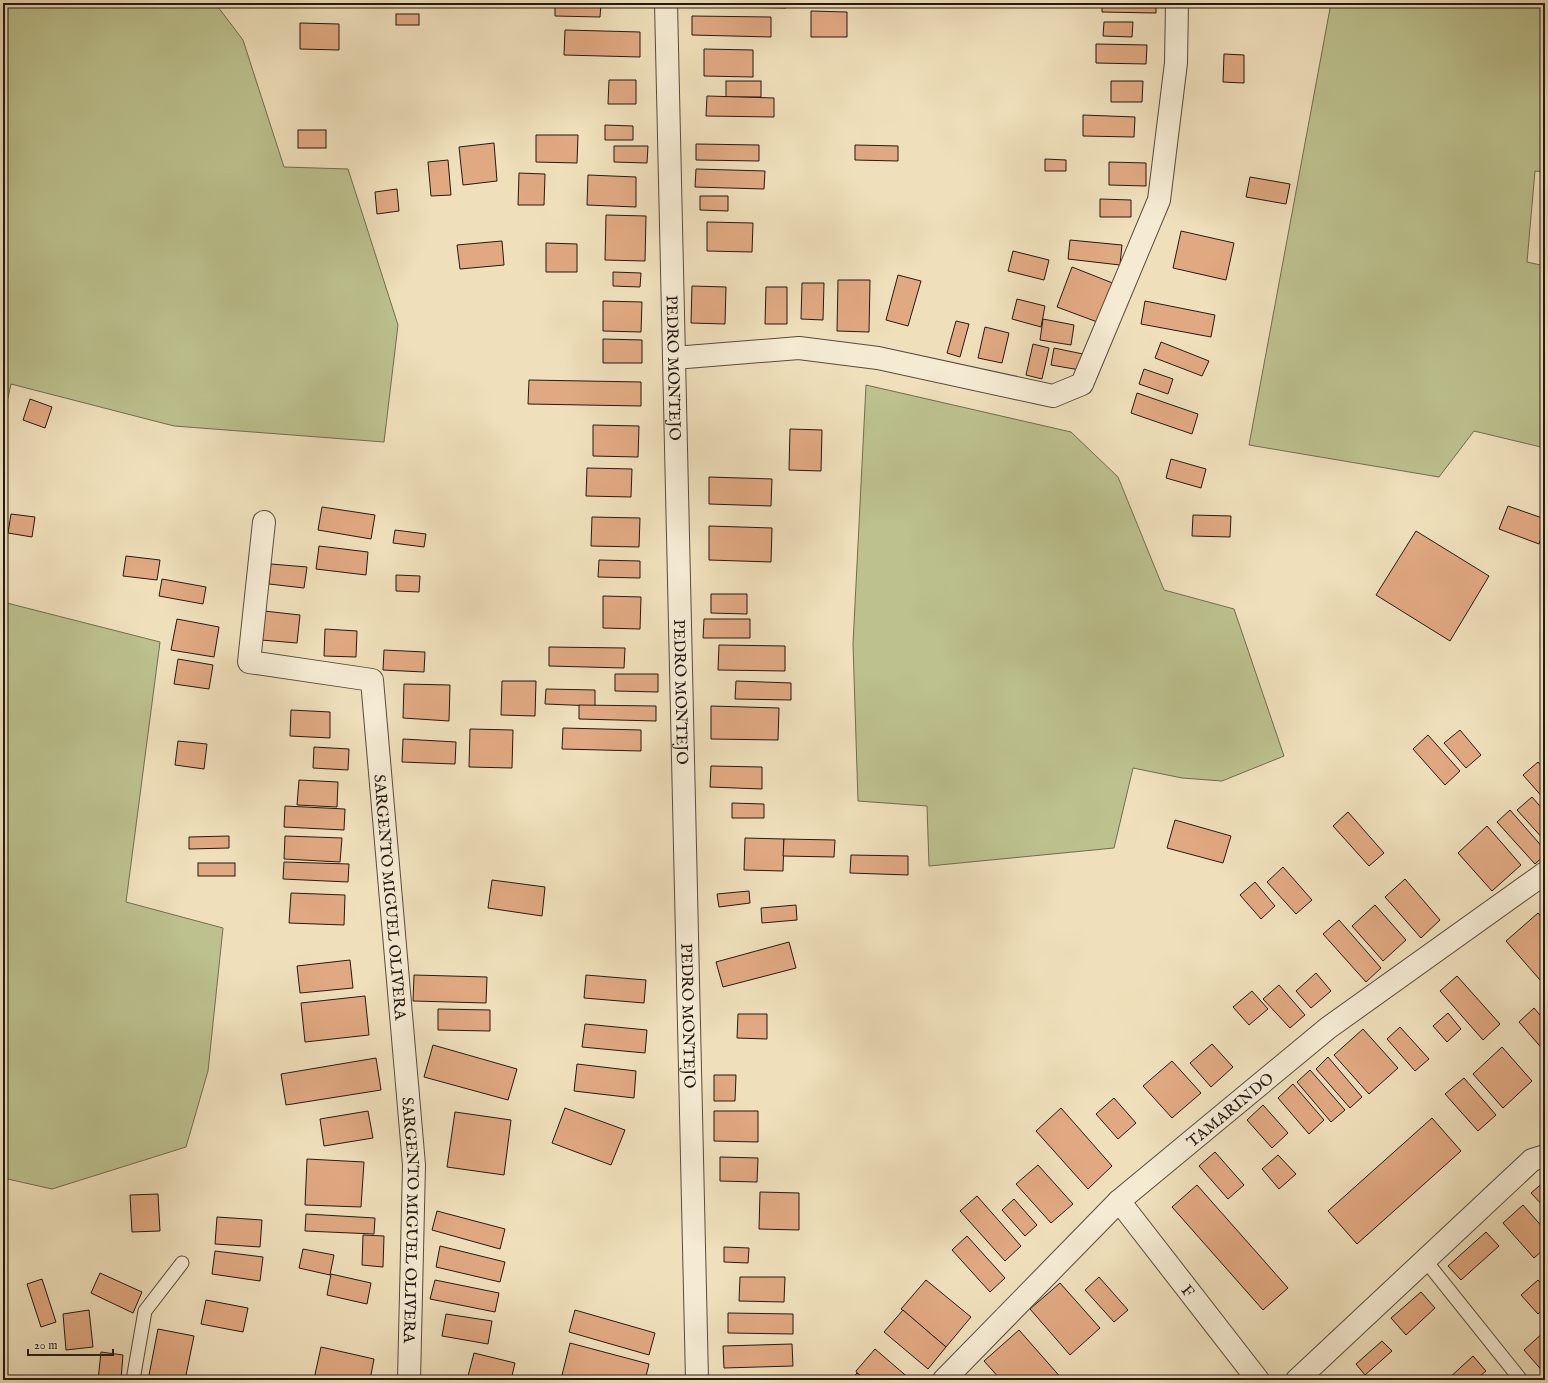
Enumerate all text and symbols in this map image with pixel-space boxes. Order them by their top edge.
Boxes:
street label: PEDRO MONTEJO [661,295,684,441]
street label: PEDRO MONTEJO [668,619,691,765]
street label: SARGENTO MIGUEL OLIVERA [368,774,410,1022]
street label: PEDRO MONTEJO [675,943,698,1089]
street label: TAMARINDO [1183,1069,1278,1153]
street label: SARGENTO MIGUEL OLIVERA [396,1096,422,1345]
street label: F [1176,1281,1198,1302]
scale bar [28,1331,113,1357]
text: 20 m [34,1338,57,1353]

